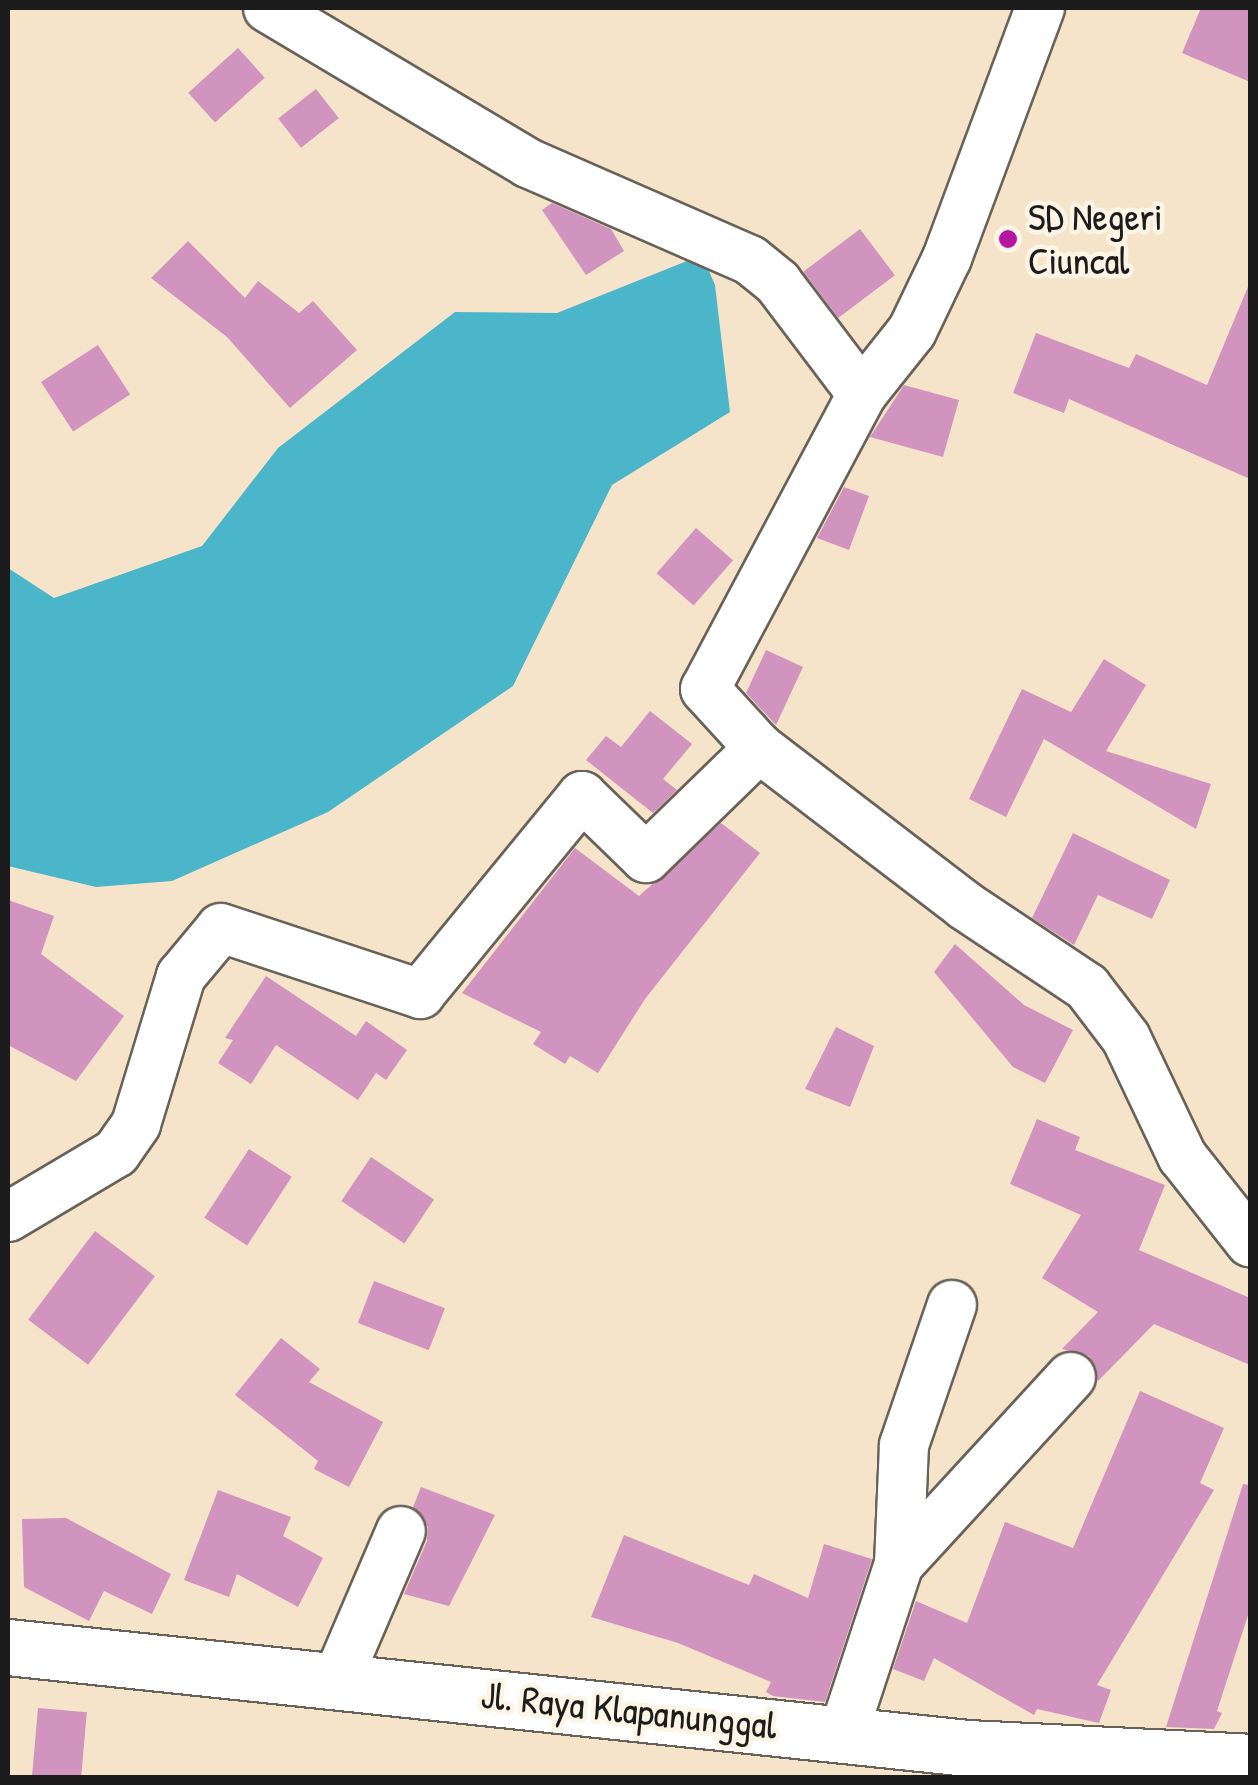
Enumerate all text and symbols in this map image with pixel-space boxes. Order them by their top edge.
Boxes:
place label: SD Negeri Ciuncal [1028,194,1163,284]
marker: SD Negeri Ciuncal [997,228,1019,250]
street label: Jl. Raya Klapanunggal [479,1672,779,1748]

